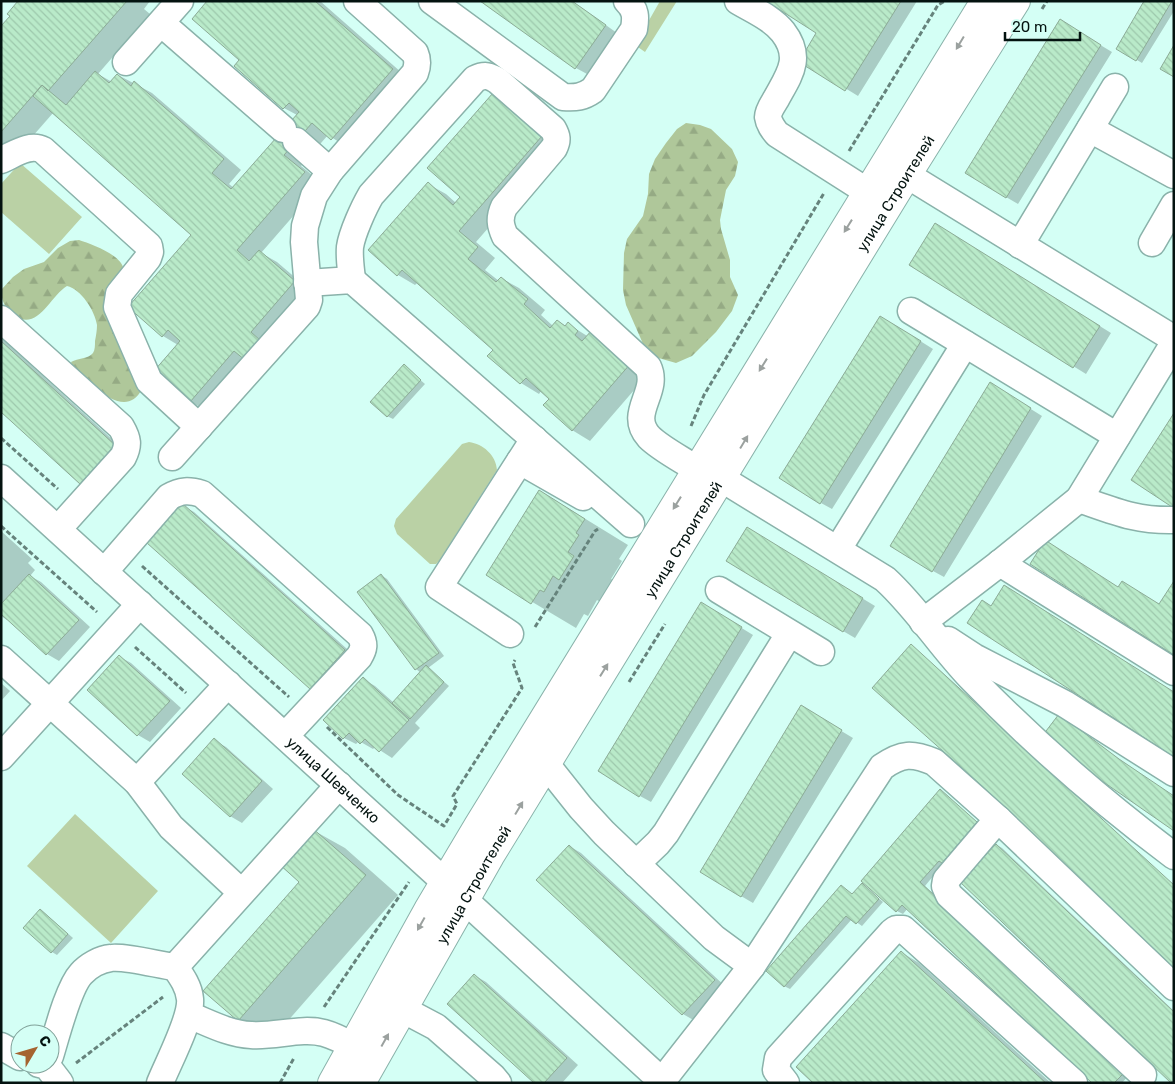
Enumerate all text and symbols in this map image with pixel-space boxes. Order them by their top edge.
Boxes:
scale bar [1005,10,1080,42]
text: 20 m [1012,18,1047,36]
one-way arrow [955,36,964,49]
street label: улица Строителей [853,132,939,255]
one-way arrow [843,220,852,233]
one-way arrow [758,358,767,371]
one-way arrow [740,436,749,449]
street label: улица Строителей [641,478,726,601]
one-way arrow [672,496,682,509]
one-way arrow [599,663,608,677]
street label: улица Шевченко [283,733,384,827]
one-way arrow [514,802,523,815]
street label: улица Строителей [433,823,515,947]
one-way arrow [417,916,425,931]
north arrow [10,1024,60,1074]
text: С [35,1032,55,1051]
one-way arrow [381,1033,389,1047]

